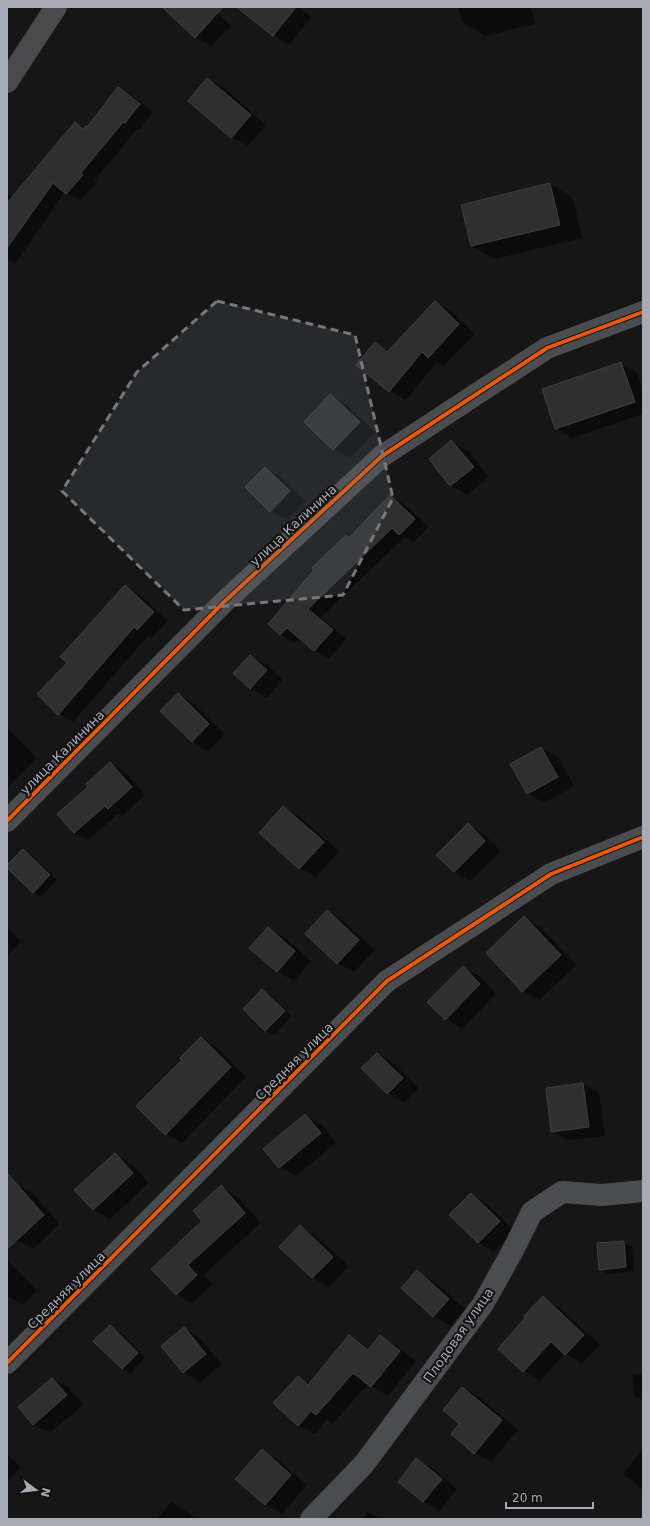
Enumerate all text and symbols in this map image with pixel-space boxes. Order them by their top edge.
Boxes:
street label: улица Калинина [247,481,340,569]
street label: улица Калинина [17,707,108,798]
street label: Средняя улица [252,1019,336,1103]
street label: Средняя улица [24,1248,108,1332]
street label: Плодовая улица [420,1285,497,1385]
north arrow [16,1470,56,1510]
scale bar [506,1484,593,1510]
text: N [38,1486,53,1499]
text: 20 m [512,1491,543,1505]

